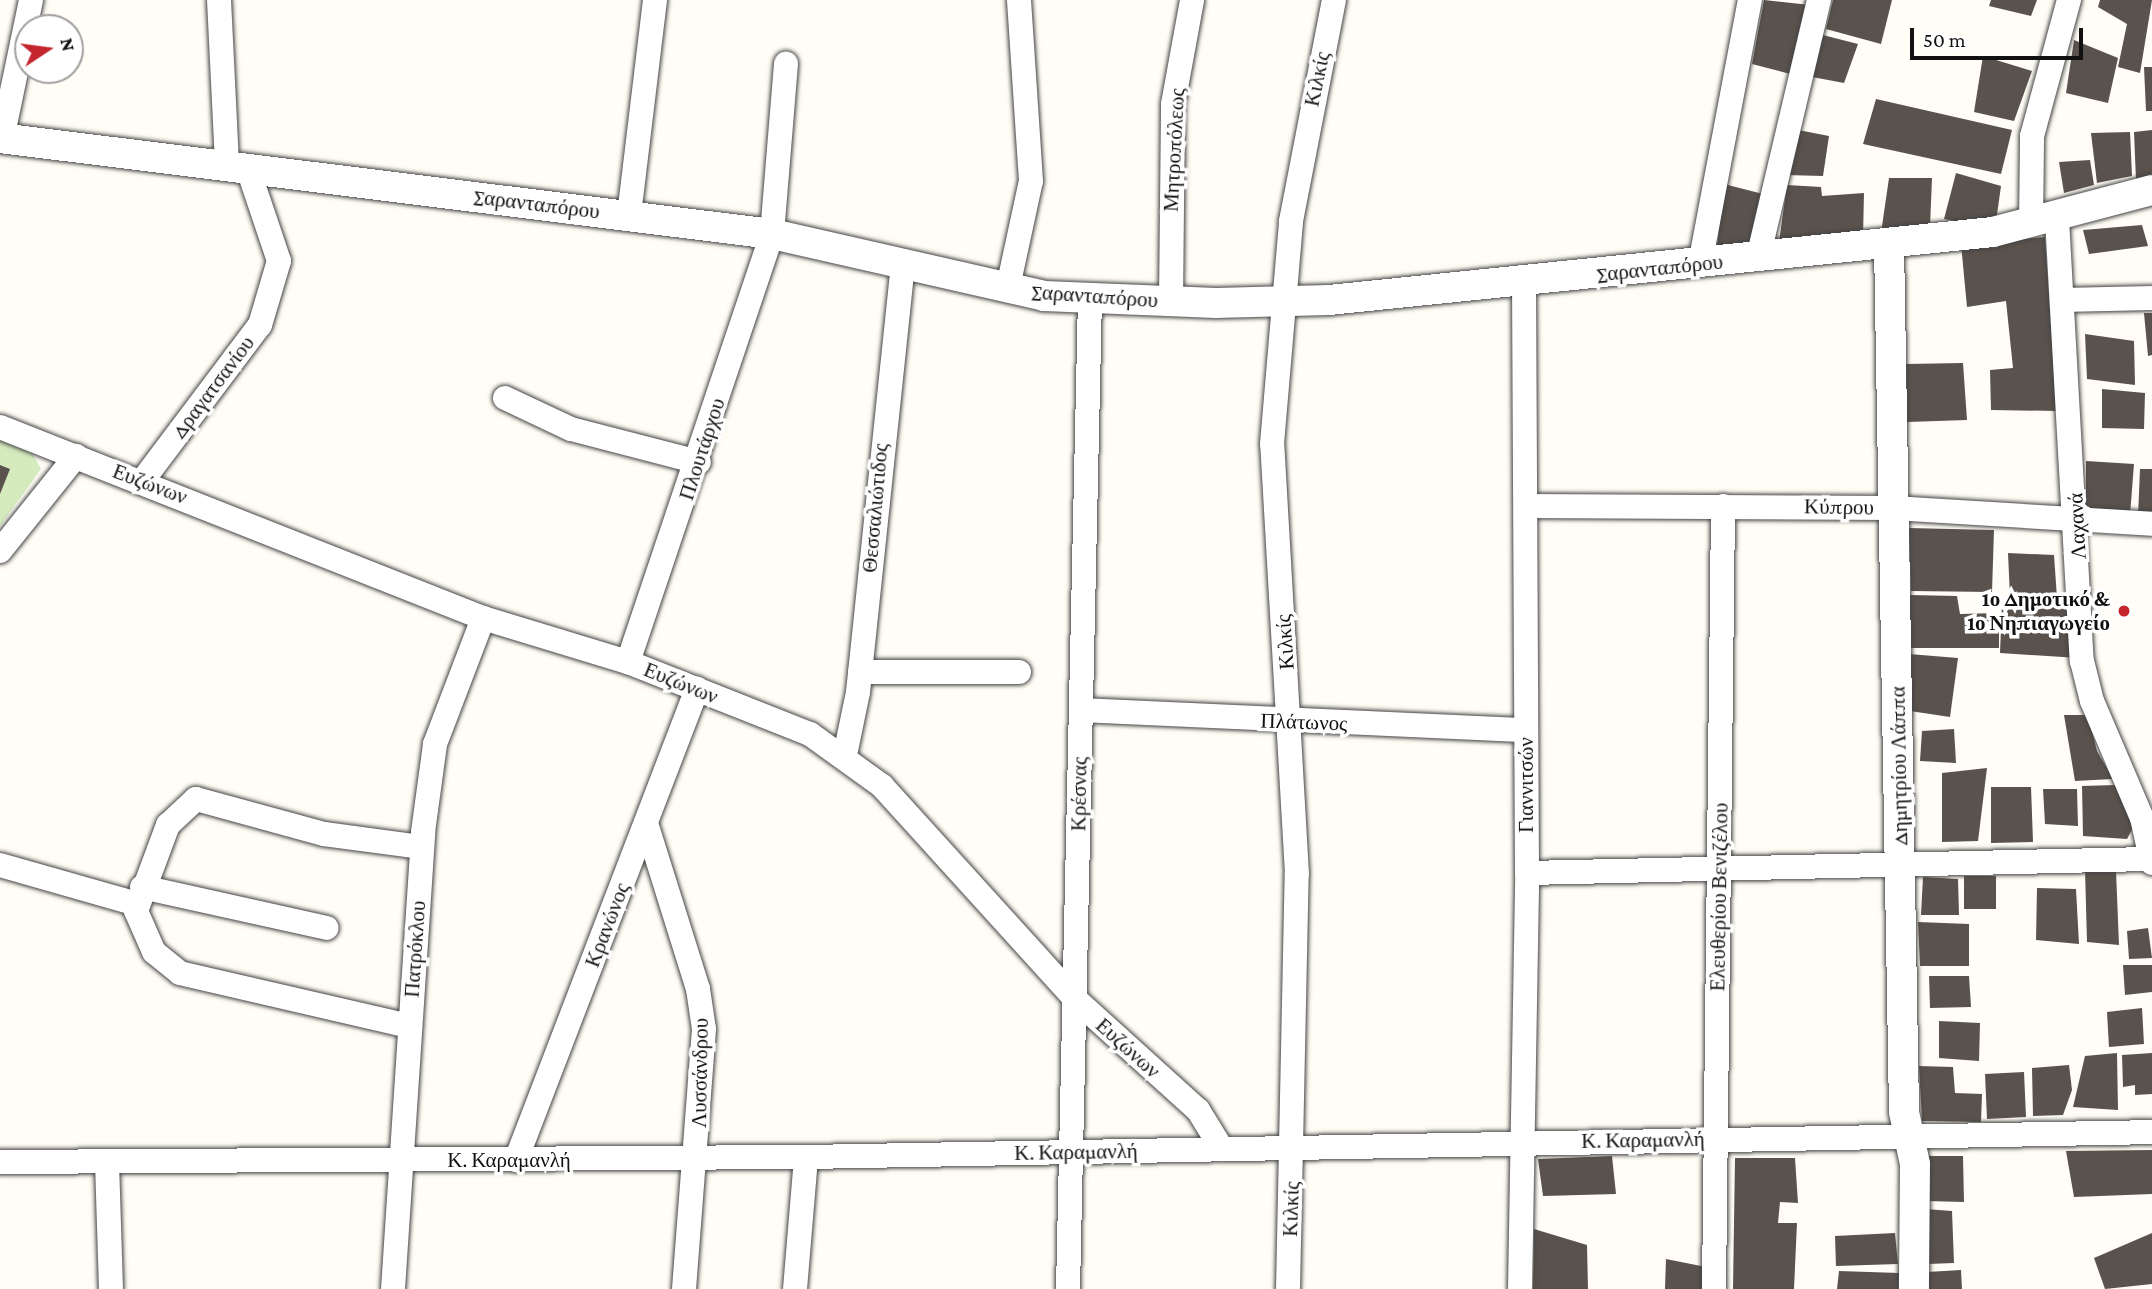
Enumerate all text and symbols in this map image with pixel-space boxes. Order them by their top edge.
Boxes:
north arrow [14,14,84,84]
scale bar [1914,14,2087,58]
text: 50 m [1923,28,1966,52]
text: N [56,36,80,53]
street label: Κιλκίς [1299,49,1335,109]
street label: Μητροπόλεως [1158,88,1190,212]
street label: Σαρανταπόρου [473,184,601,224]
street label: Σαρανταπόρου [1596,249,1724,287]
street label: Σαρανταπόρου [1031,279,1159,313]
street label: Δραγατσανίου [166,331,260,443]
street label: Πλουτάρχου [674,395,730,503]
street label: Θεσσαλιώτιδος [857,442,893,574]
street label: Ευζώνων [109,458,191,510]
street label: Λαχανά [2063,492,2091,560]
street label: Κύπρου [1804,494,1874,520]
place label: 1ο Δημοτικό & 1ο Νηπιαγωγείο [1967,586,2110,636]
marker: 1ο Δημοτικό & 1ο Νηπιαγωγείο [2116,603,2132,619]
street label: Κιλκίς [1270,614,1300,670]
street label: Ευζώνων [640,657,722,709]
street label: Δημητρίου Λάππα [1885,686,1913,846]
street label: Πλάτωνος [1260,708,1348,736]
street label: Γιαννιτσών [1513,737,1539,833]
street label: Κρέσνας [1066,756,1092,832]
street label: Ελευθερίου Βενιζέλου [1705,802,1733,992]
street label: Κρανώνος [579,879,635,971]
street label: Πατρόκλου [399,900,431,998]
street label: Ευζώνων [1091,1013,1165,1083]
street label: Λυσσάνδρου [686,1018,714,1128]
street label: Κ. Καραμανλή [1581,1126,1705,1154]
street label: Κ. Καραμανλή [1014,1138,1138,1166]
street label: Κ. Καραμανλή [447,1147,571,1173]
street label: Κιλκίς [1277,1181,1305,1237]

